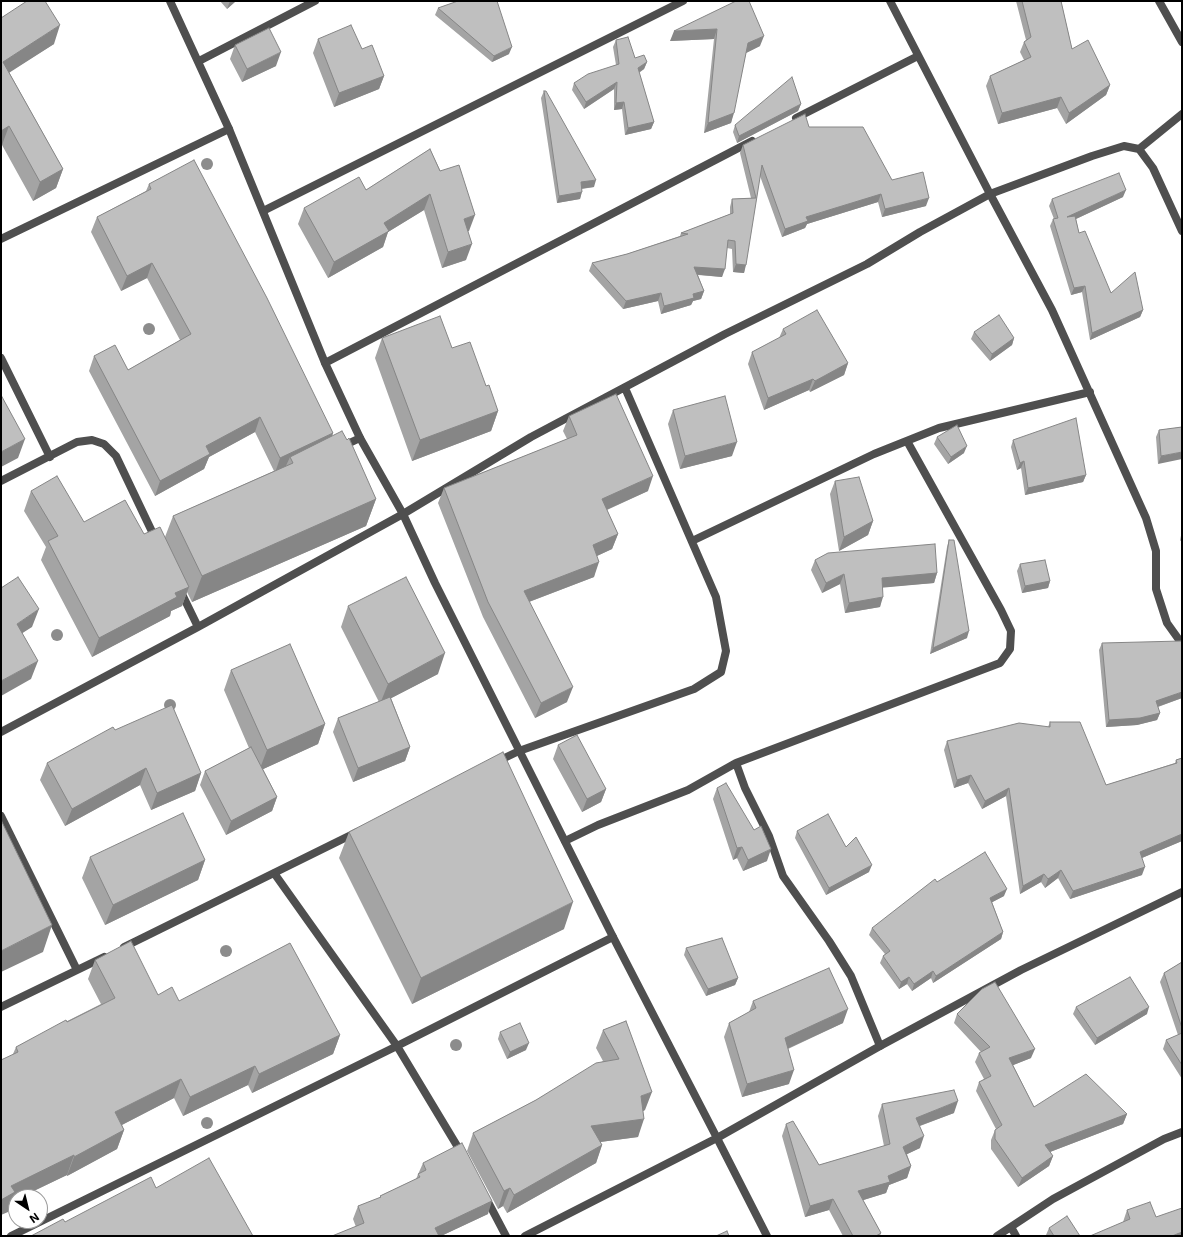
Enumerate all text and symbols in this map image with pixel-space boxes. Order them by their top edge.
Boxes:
north arrow [8,1189,48,1229]
text: N [27,1210,42,1226]

